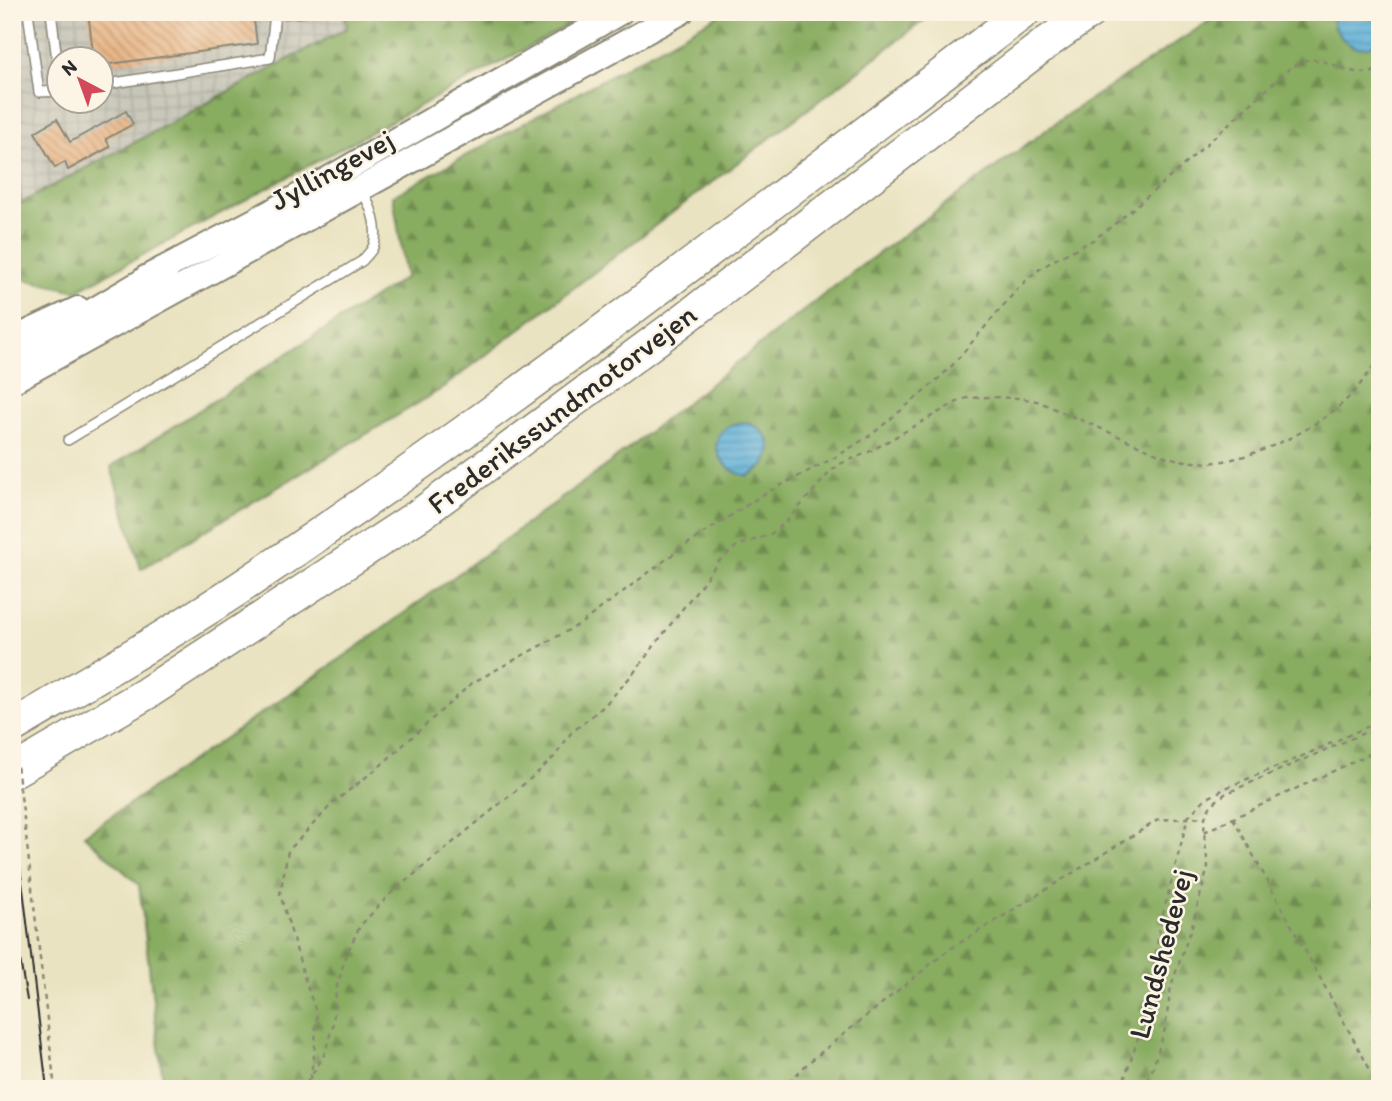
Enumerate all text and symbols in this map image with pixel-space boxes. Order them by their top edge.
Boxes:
north arrow [46,46,116,116]
text: N [57,55,82,80]
street label: Jyllingevej [263,121,400,219]
street label: Frederikssundmotorvejen [420,295,704,522]
street label: Lundshedevej [1120,865,1201,1043]

